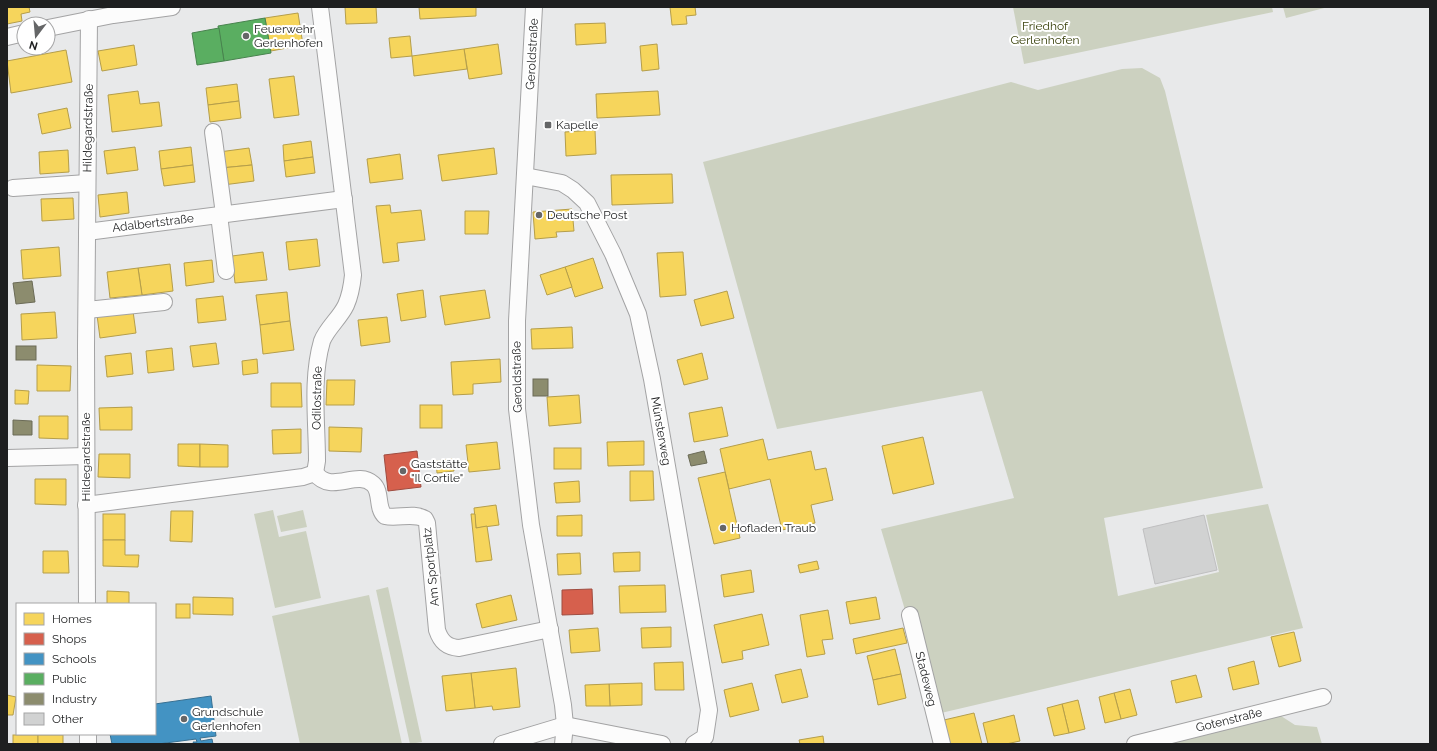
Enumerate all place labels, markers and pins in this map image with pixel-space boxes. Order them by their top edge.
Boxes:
place label: Feuerwehr Gerlenhofen [254,22,323,50]
marker: Feuerwehr Gerlenhofen [241,31,251,41]
place label: Kapelle [556,118,598,132]
marker: Kapelle [543,120,553,130]
place label: Deutsche Post [547,208,628,222]
marker: Deutsche Post [534,210,544,220]
place label: Gaststätte "Il Cortile" [411,457,467,485]
marker: Gaststätte "Il Cortile" [398,466,408,476]
place label: Hofladen Traub [731,521,816,535]
marker: Hofladen Traub [718,523,728,533]
place label: Grundschule Gerlenhofen [192,705,263,733]
marker: Grundschule Gerlenhofen [179,714,189,724]

